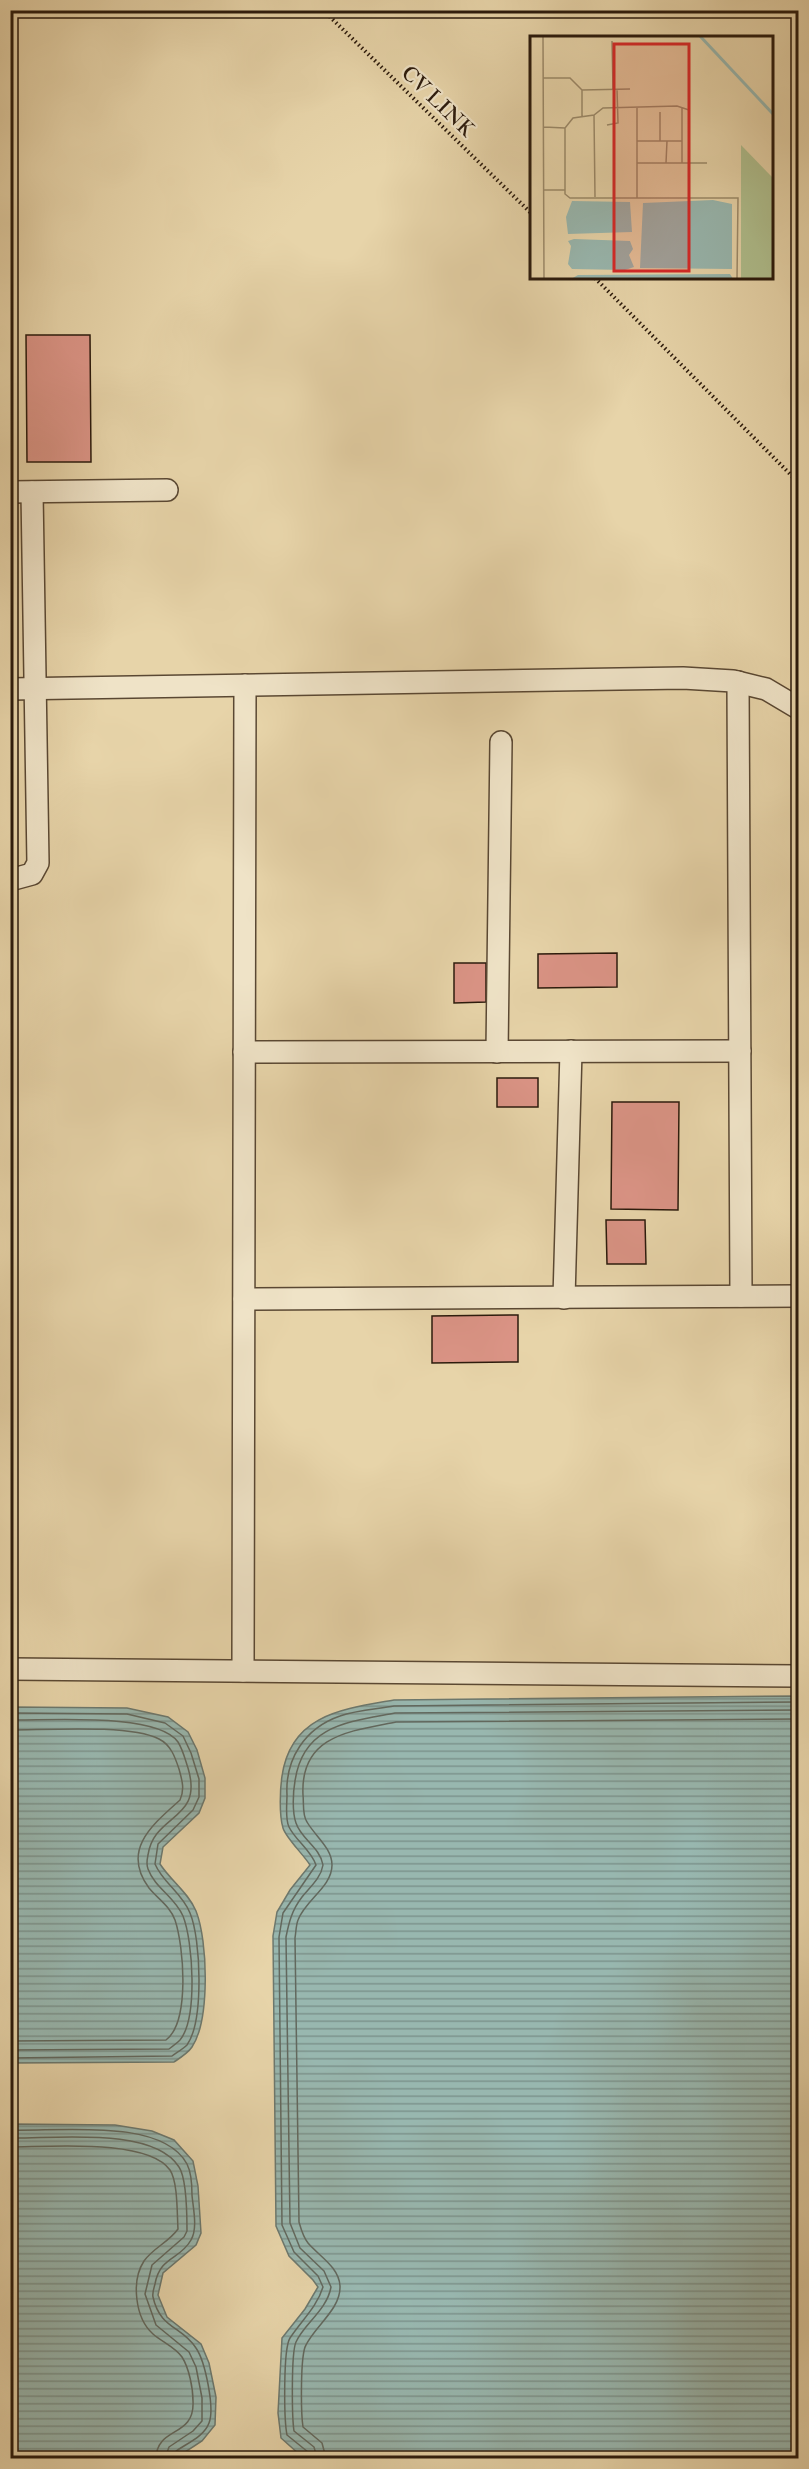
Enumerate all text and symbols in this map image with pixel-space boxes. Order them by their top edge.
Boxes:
inset map [530,36,773,279]
street label: CV LINK [395,60,480,143]

